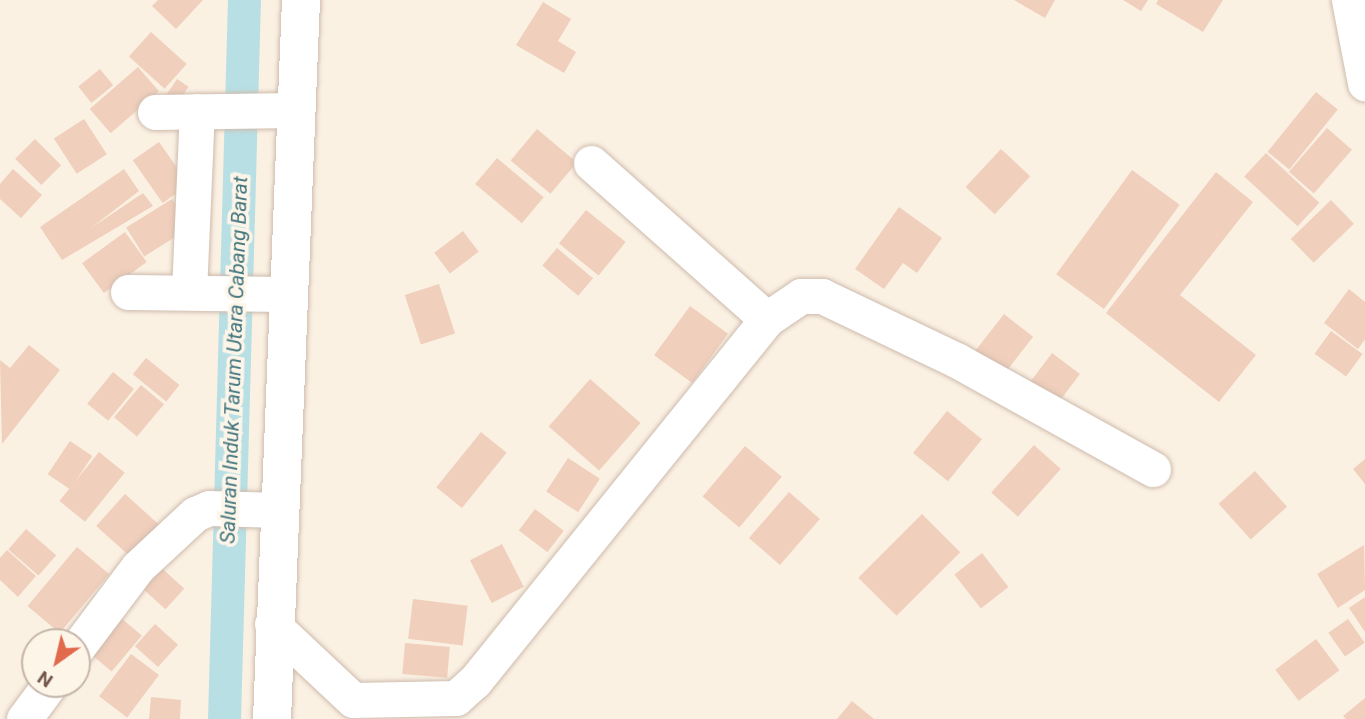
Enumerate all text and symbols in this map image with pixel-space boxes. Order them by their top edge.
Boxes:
water label: Saluran Induk Tarum Utara Cabang Barat [215,176,253,544]
north arrow [21,628,91,698]
text: N [33,666,57,692]

